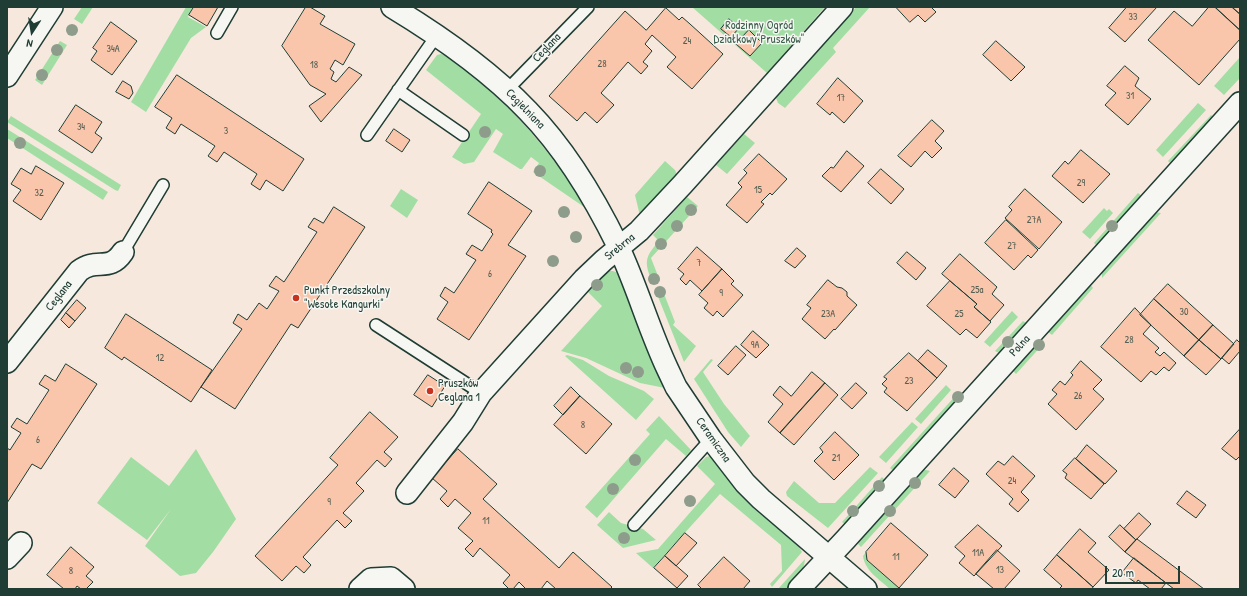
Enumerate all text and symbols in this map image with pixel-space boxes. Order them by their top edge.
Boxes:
house number: 33 [1129,11,1137,23]
north arrow [12,12,52,52]
park label: Rodzinny Ogród Działkowy"Pruszków" [714,19,804,47]
street label: Ceglana [530,31,564,65]
house number: 24 [683,35,691,47]
text: N [25,36,34,51]
house number: 34A [106,43,120,55]
house number: 28 [597,58,607,70]
house number: 18 [310,59,318,71]
street label: Cegielniana [502,86,548,132]
house number: 31 [1126,90,1134,102]
house number: 17 [837,92,845,104]
house number: 34 [77,121,85,133]
house number: 3 [224,125,228,137]
house number: 29 [1077,177,1085,189]
house number: 15 [754,184,762,196]
house number: 32 [34,187,44,199]
house number: 27A [1027,214,1041,226]
street label: Srebrna [602,231,638,263]
house number: 27 [1007,240,1017,252]
house number: 7 [697,257,701,269]
house number: 6 [488,268,492,280]
street label: Ceglana [43,278,75,314]
place label: Punkt Przedszkolny "Wesołe Kangurki" [304,284,390,312]
house number: 25a [971,284,983,296]
house number: 9 [719,287,723,299]
marker: Punkt Przedszkolny "Wesołe Kangurki" [291,293,301,303]
house number: 30 [1180,306,1188,318]
house number: 23A [821,308,835,320]
house number: 25 [955,308,963,320]
street label: Polna [1007,332,1033,360]
house number: 28 [1124,334,1134,346]
house number: 9A [751,339,759,351]
house number: 12 [156,352,164,364]
house number: 23 [904,375,914,387]
place label: Pruszków Ceglana 1 [438,377,480,405]
marker: Pruszków Ceglana 1 [425,386,435,396]
house number: 26 [1074,390,1082,402]
street label: Ceramiczna [692,415,734,465]
house number: 8 [581,419,585,431]
house number: 6 [36,434,40,446]
house number: 21 [832,452,840,464]
house number: 24 [1008,475,1016,487]
house number: 9 [327,496,331,508]
house number: 11 [482,515,490,527]
house number: 11A [972,547,984,559]
house number: 11 [892,551,900,563]
scale bar [1107,558,1182,584]
house number: 13 [996,564,1004,576]
text: 20 m [1112,564,1134,581]
house number: 8 [69,565,73,577]

